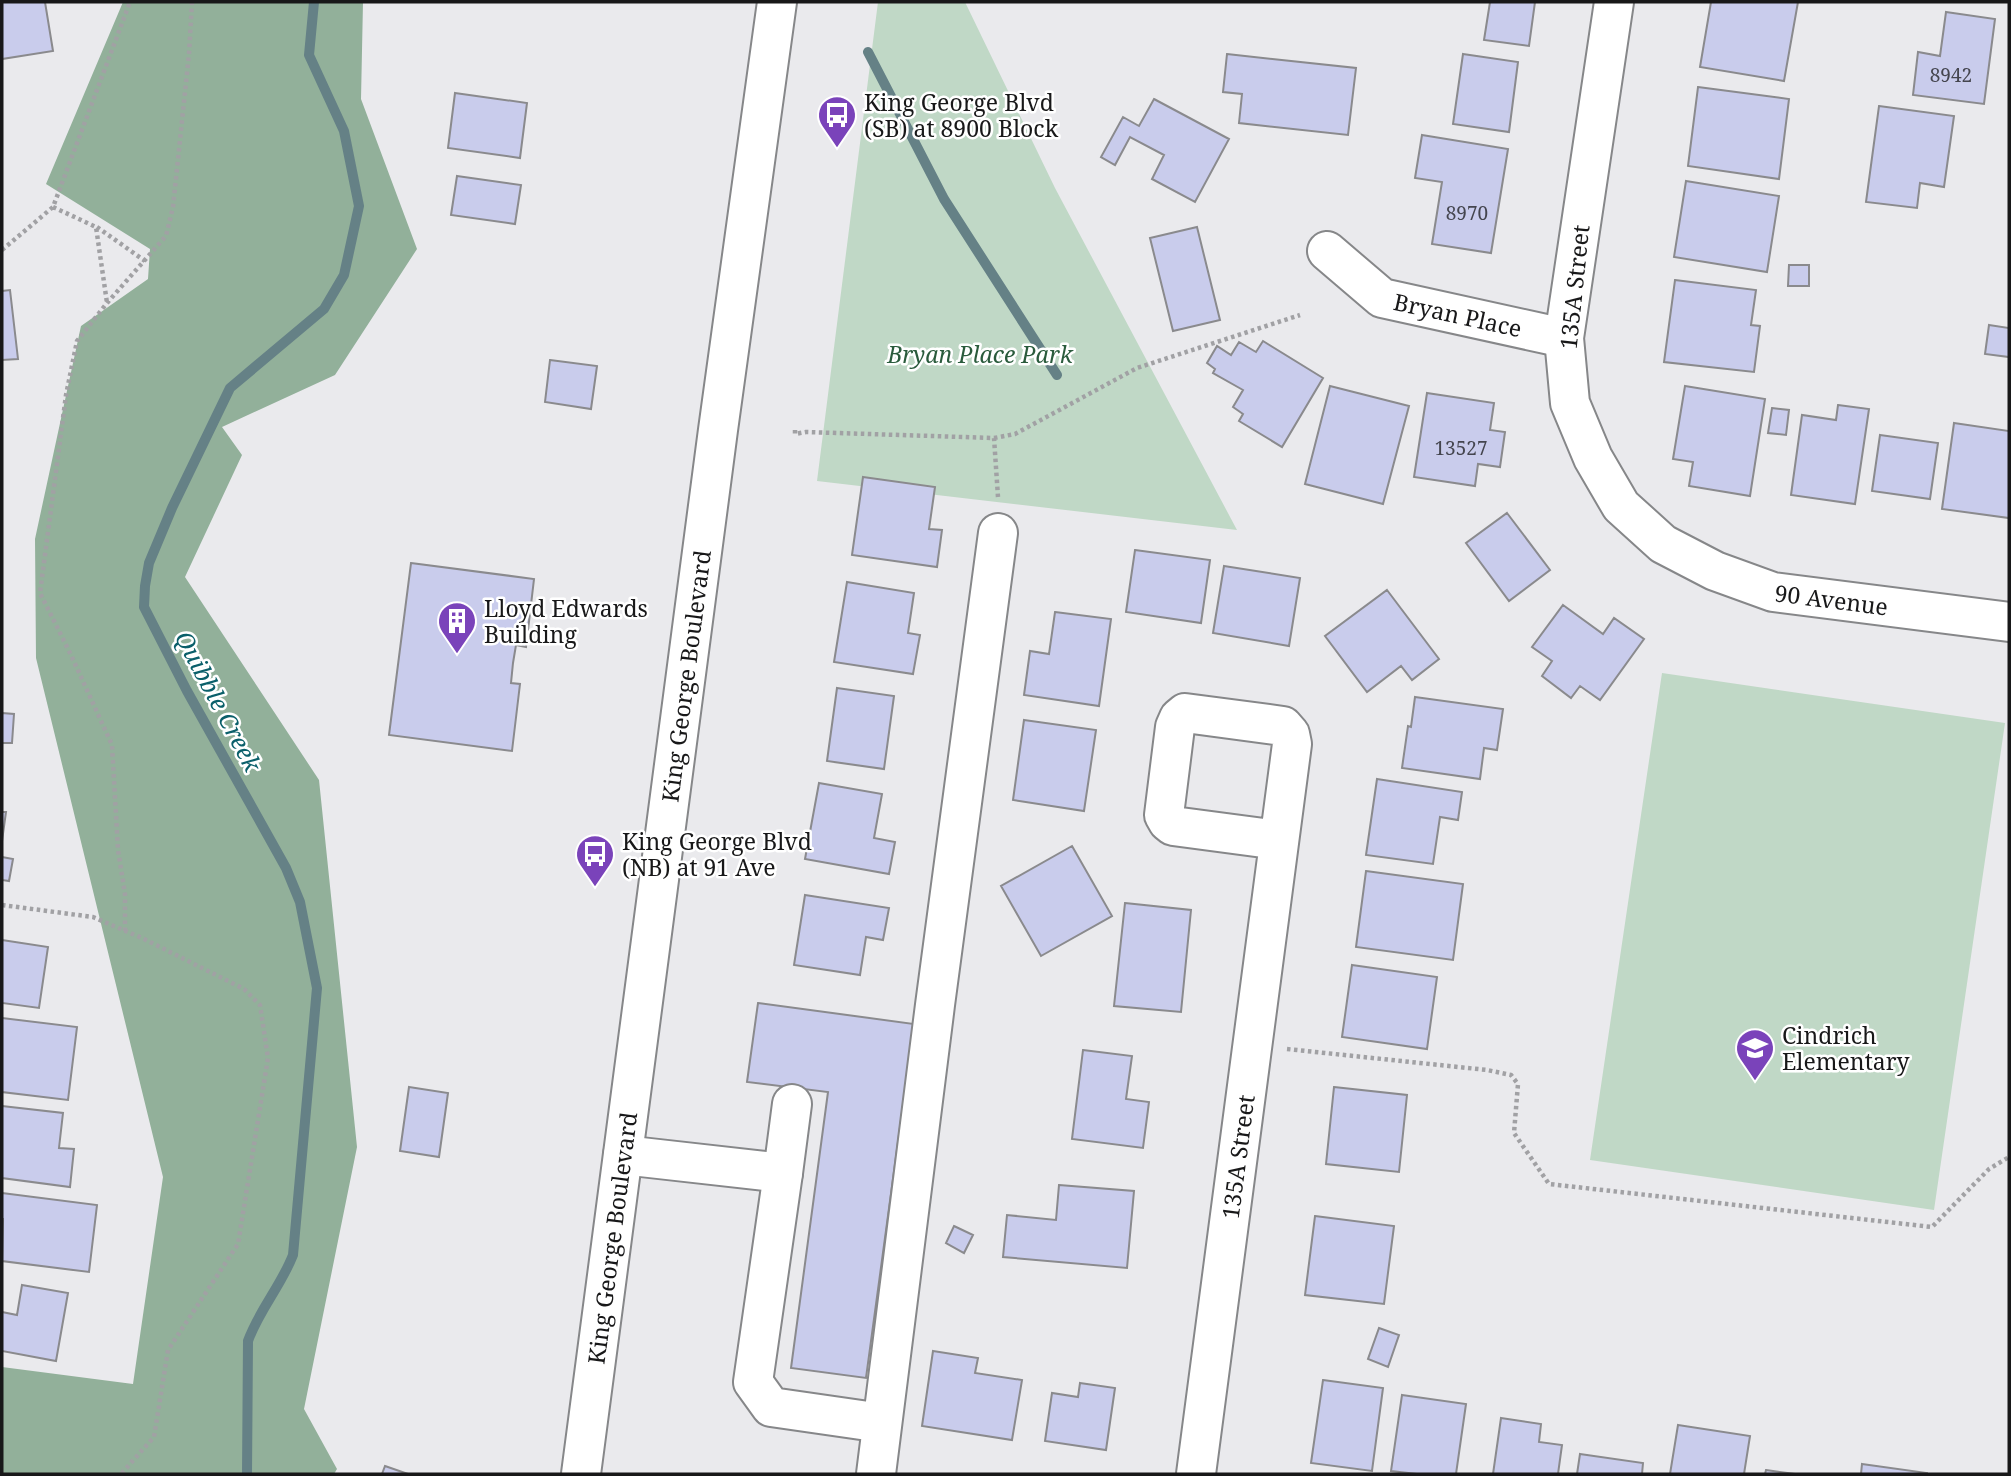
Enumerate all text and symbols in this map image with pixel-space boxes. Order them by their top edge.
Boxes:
house number: 8942 [1930,62,1972,88]
place label: King George Blvd (SB) at 8900 Block [864,86,1059,144]
bus stop icon: King George Blvd (SB) at 8900 Block [816,94,858,149]
house number: 8970 [1446,200,1488,226]
street label: 135A Street [1552,223,1596,351]
street label: Bryan Place [1391,285,1525,344]
park label: Bryan Place Park [886,338,1074,370]
house number: 13527 [1434,435,1488,461]
street label: King George Boulevard [653,548,718,804]
street label: 90 Avenue [1773,576,1890,622]
place label: Lloyd Edwards Building [484,592,648,650]
building icon: Lloyd Edwards Building [436,600,478,655]
water label: Quibble Creek [168,625,271,778]
place label: King George Blvd (NB) at 91 Ave [622,825,812,883]
bus stop icon: King George Blvd (NB) at 91 Ave [574,833,616,888]
place label: Cindrich Elementary [1782,1019,1910,1077]
school or university icon: Cindrich Elementary [1734,1027,1776,1082]
street label: 135A Street [1214,1093,1262,1221]
street label: King George Boulevard [580,1110,644,1366]

